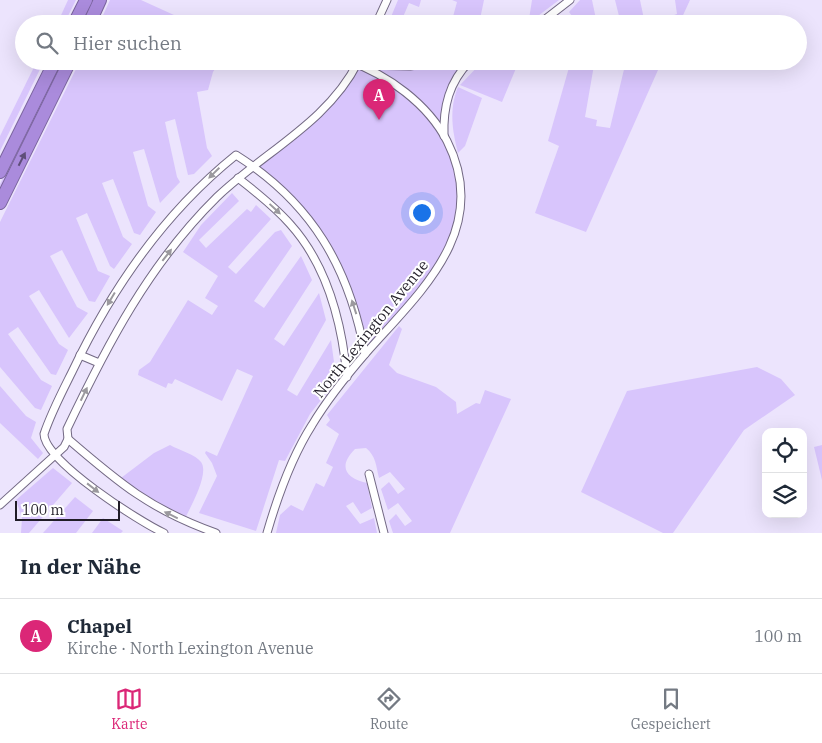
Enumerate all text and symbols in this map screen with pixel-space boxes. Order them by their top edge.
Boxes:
search box [15,15,807,70]
icon: search [33,29,61,57]
text: Hier suchen [73,31,182,55]
pin: A [363,79,395,120]
one-way arrow [18,152,26,166]
one-way arrow [208,167,220,179]
your location [409,200,435,226]
one-way arrow [269,203,281,215]
one-way arrow [161,249,172,262]
street label: North Lexington Avenue [309,256,432,402]
one-way arrow [107,292,116,305]
one-way arrow [350,299,358,314]
one-way arrow [80,387,88,401]
map controls [762,428,807,518]
button: locate [762,428,807,473]
button: layers [762,473,807,518]
one-way arrow [87,482,100,493]
scale bar [15,498,120,521]
text: 100 m [22,501,64,519]
one-way arrow [164,511,178,519]
text: In der Nähe [20,552,141,580]
text: Chapel [67,614,132,638]
text: A [30,626,42,646]
text: 100 m [754,626,802,646]
text: Kirche · North Lexington Avenue [67,638,314,658]
tab: Karte [111,685,147,733]
tab: Route [370,685,408,733]
tab: Gespeichert [631,685,711,733]

